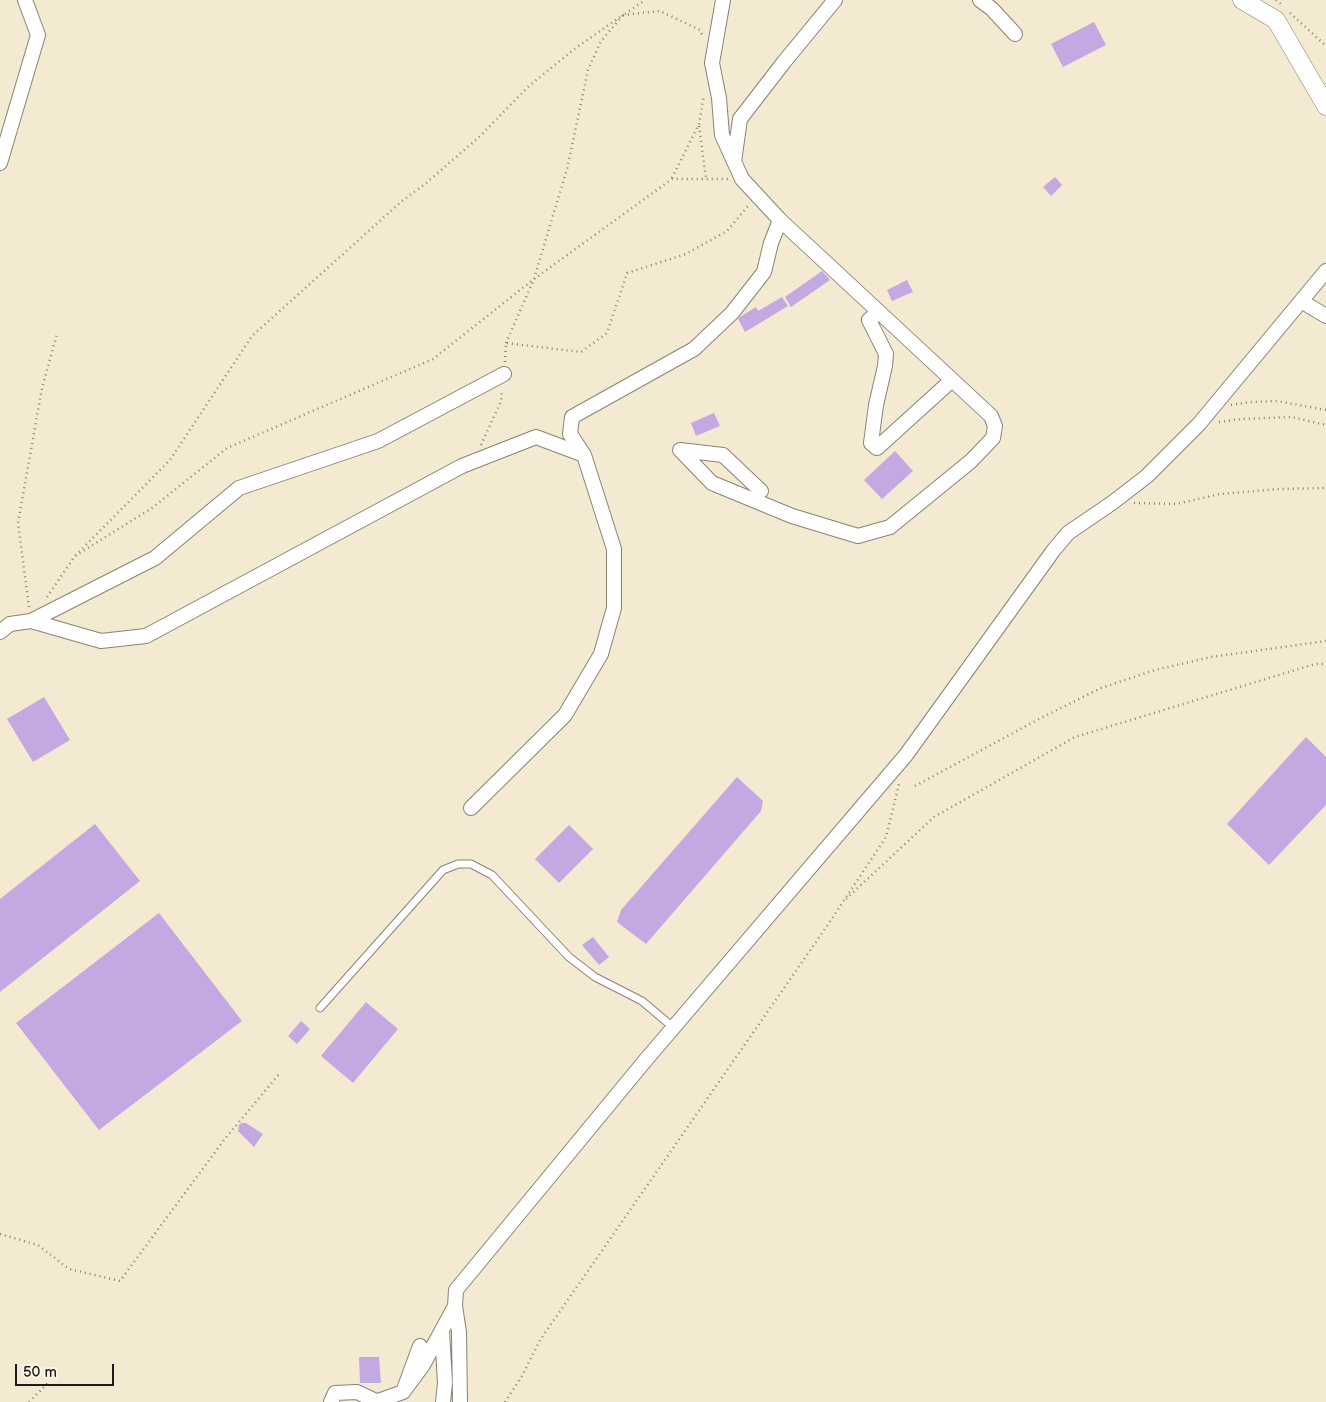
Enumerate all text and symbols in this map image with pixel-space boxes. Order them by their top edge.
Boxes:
scale bar [18,1354,116,1386]
text: 50 m [23,1363,57,1382]

